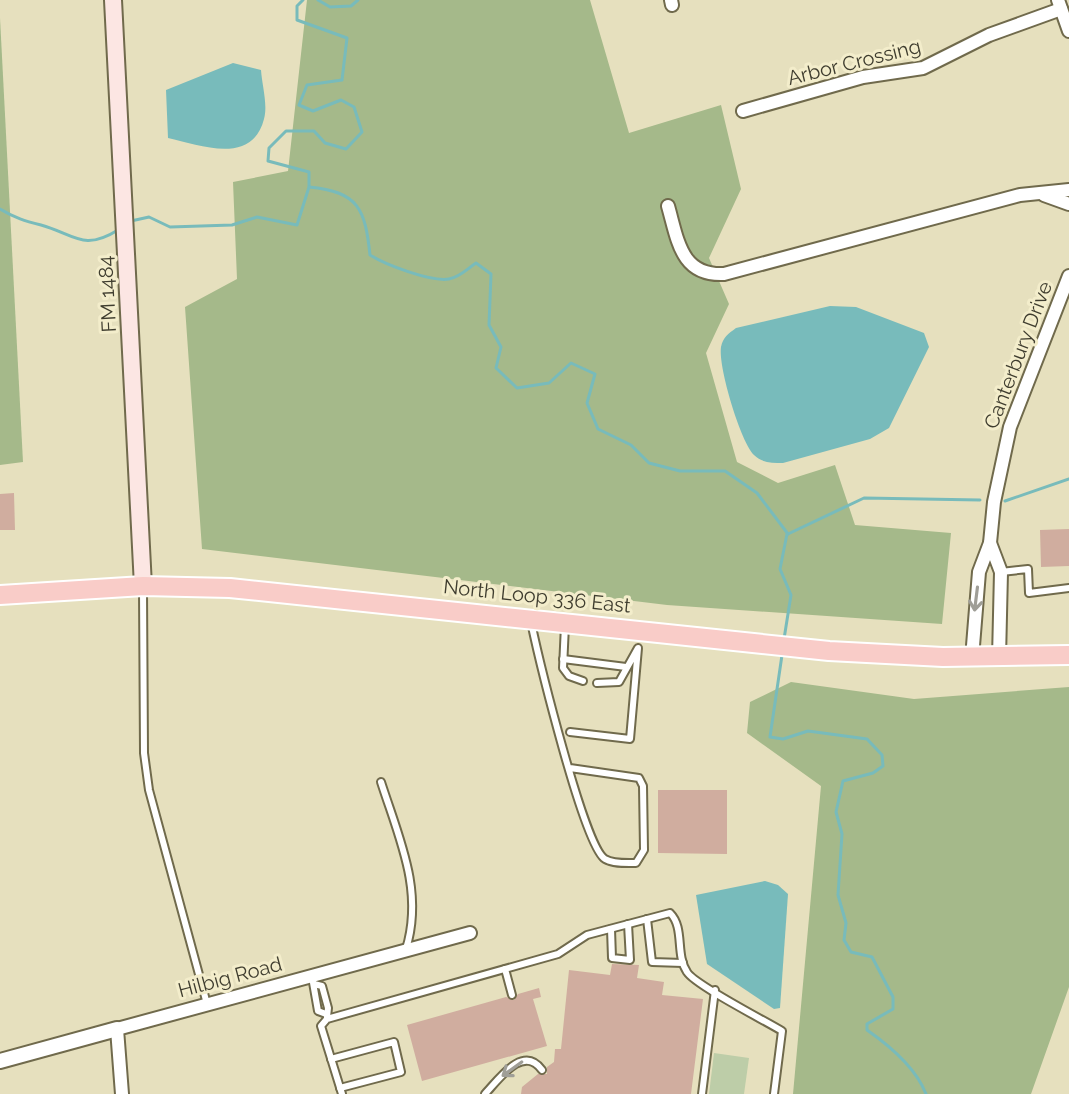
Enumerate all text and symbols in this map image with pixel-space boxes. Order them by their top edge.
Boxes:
street label: Arbor Crossing [785,34,923,90]
street label: FM 1484 [93,255,121,333]
street label: Canterbury Drive [979,278,1057,432]
street label: North Loop 336 East [442,574,632,618]
one-way arrow [969,585,984,612]
street label: Hilbig Road [175,952,285,1002]
one-way arrow [502,1060,523,1077]

